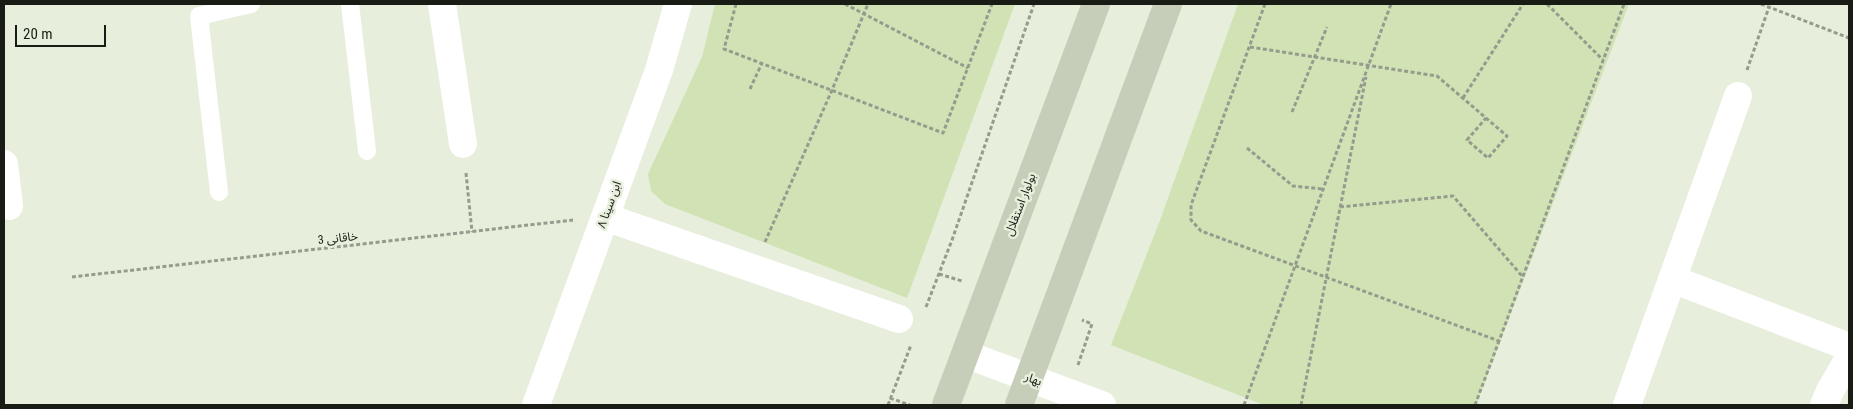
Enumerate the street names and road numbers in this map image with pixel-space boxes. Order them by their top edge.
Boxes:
street label: بولوار استقلال [1002,172,1040,238]
street label: ابن سینا ۸ [595,180,625,230]
street label: خاقانی 3 [317,230,359,248]
street label: بهار [1022,370,1044,390]

